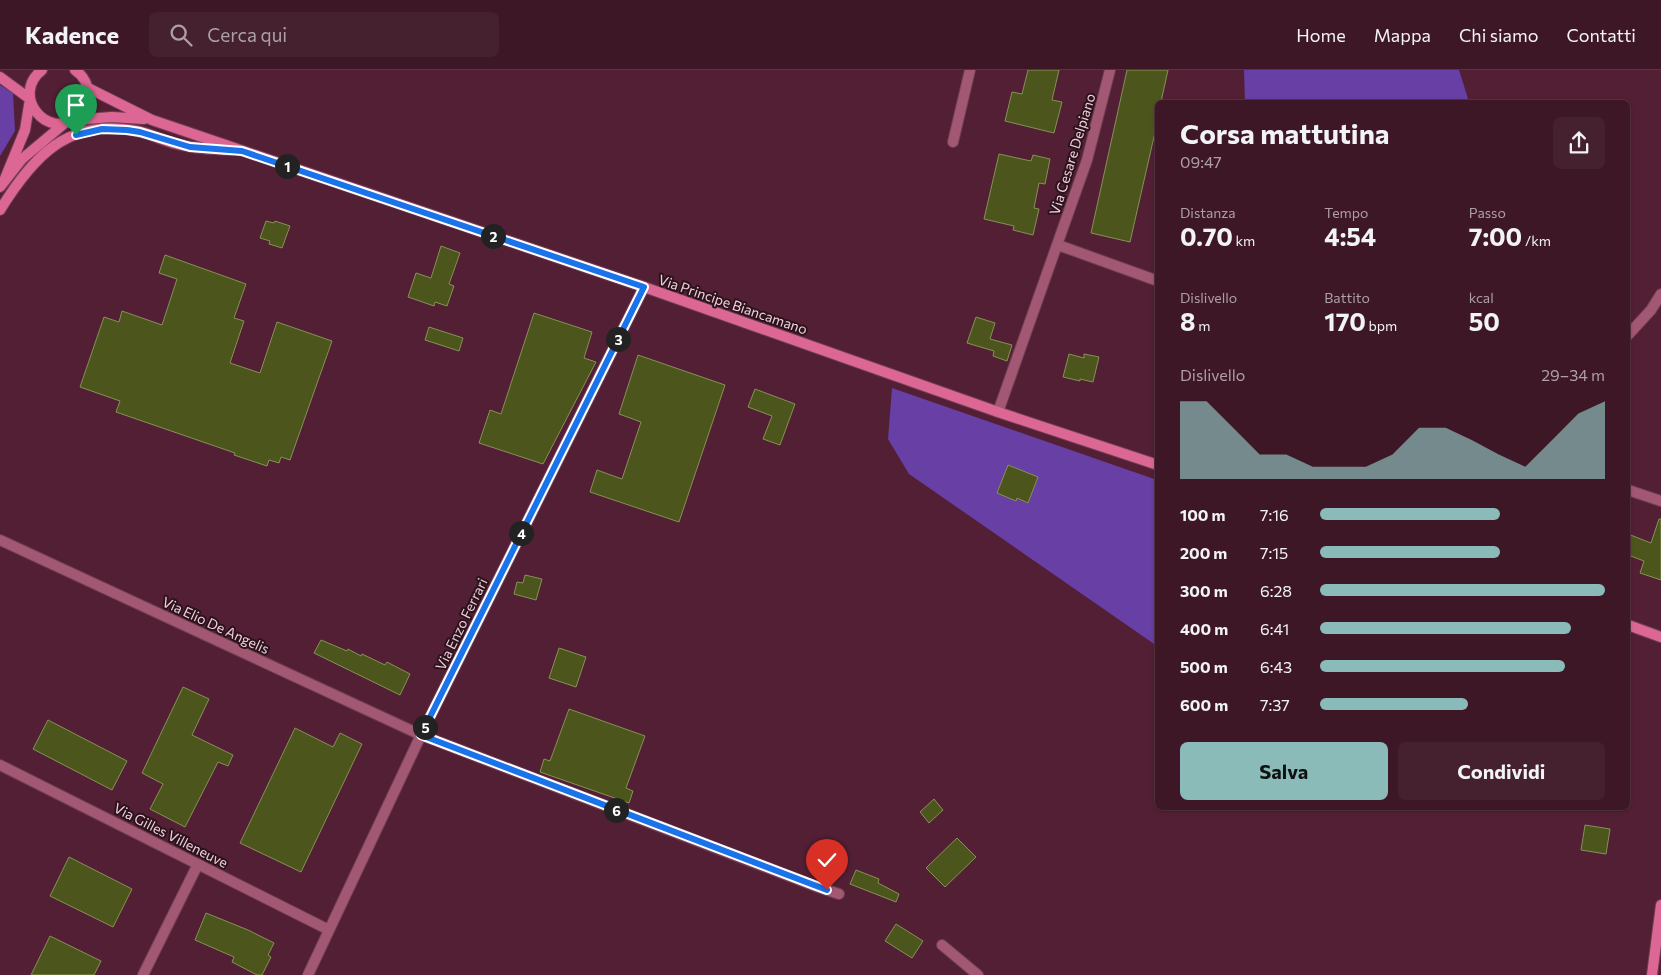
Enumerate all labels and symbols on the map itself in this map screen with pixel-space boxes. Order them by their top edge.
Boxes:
pin [55,84,97,135]
street label: Via Cesare Delpiano [1045,91,1099,217]
pin: 1 [274,154,300,178]
pin: 2 [480,224,506,248]
street label: Via Principe Biancamano [656,271,810,337]
pin: 3 [606,326,630,352]
pin: 4 [508,520,534,546]
street label: Via Enzo Ferrari [431,575,491,673]
street label: Via Elio De Angelis [160,593,272,657]
pin: 5 [412,714,438,740]
pin: 6 [604,798,628,822]
street label: Via Gilles Villeneuve [111,799,231,871]
pin [806,839,848,890]

